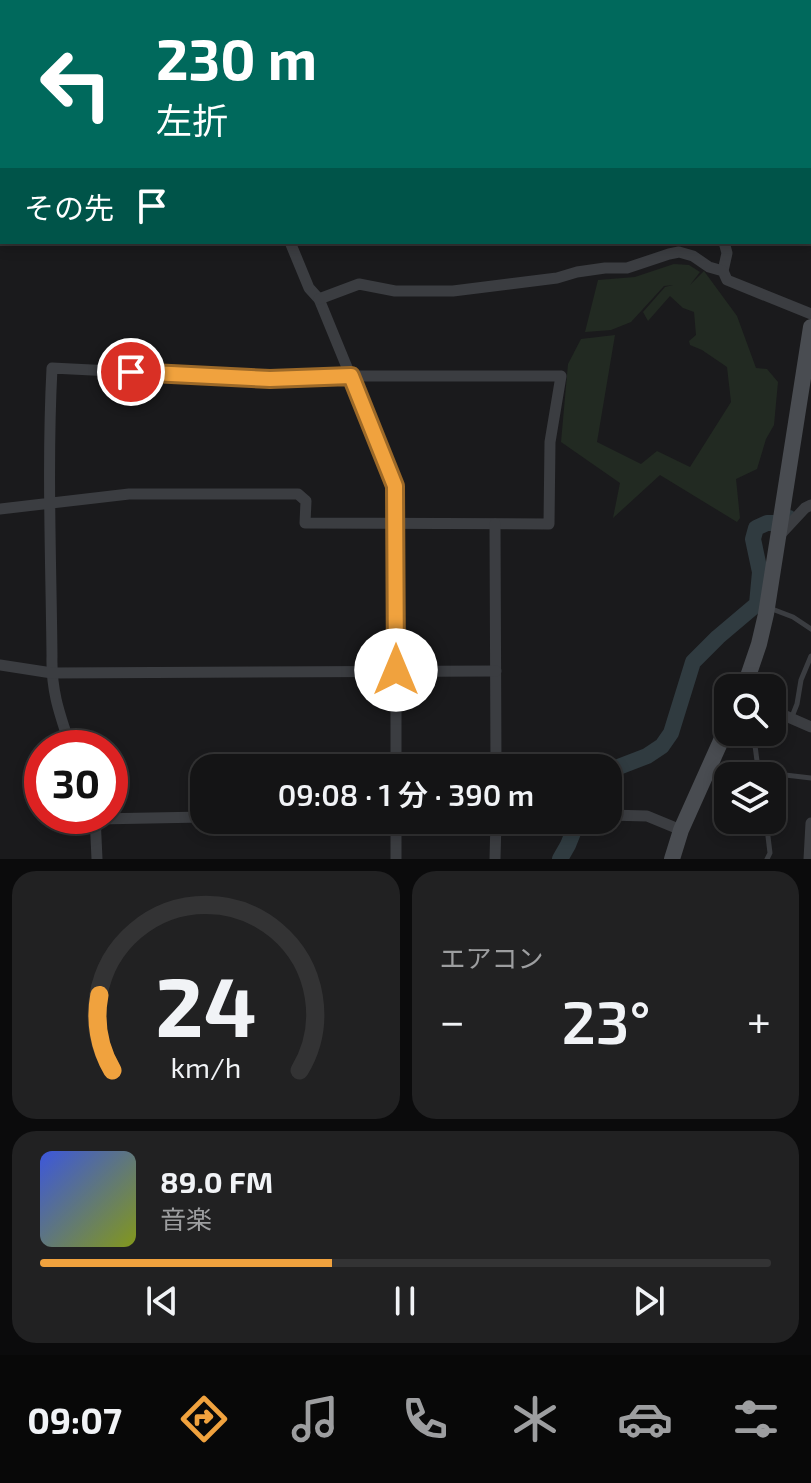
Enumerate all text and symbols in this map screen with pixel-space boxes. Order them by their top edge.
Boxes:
text: 230 m [156,24,317,91]
icon: left [24,32,128,136]
text: 左折 [156,98,228,141]
icon: arrive [130,184,174,228]
text: その先 [24,189,114,225]
pin [97,338,165,406]
icon: arrive [109,350,153,394]
position arrow [354,628,438,712]
map controls [714,674,786,834]
button: search [714,674,786,746]
speed limit sign: 30 [24,730,128,834]
button: layers [714,762,786,834]
text: 09:08 · 1 分 · 390 m [278,776,534,812]
text: エアコン [440,942,544,973]
text: 24 [155,954,256,1054]
text: 23° [561,984,651,1056]
text: − [440,993,465,1046]
text: + [747,993,771,1046]
text: km/h [170,1049,241,1084]
text: 89.0 FM [160,1163,273,1199]
text: 音楽 [160,1203,212,1234]
icon: previous [140,1279,184,1323]
icon: pause [383,1279,427,1323]
icon: next [627,1279,671,1323]
icon: directions [176,1391,232,1447]
icon: music [287,1391,343,1447]
icon: phone [397,1391,453,1447]
icon: climate [507,1391,563,1447]
icon: car [617,1391,673,1447]
icon: filters [728,1391,784,1447]
text: 09:07 [27,1398,122,1441]

